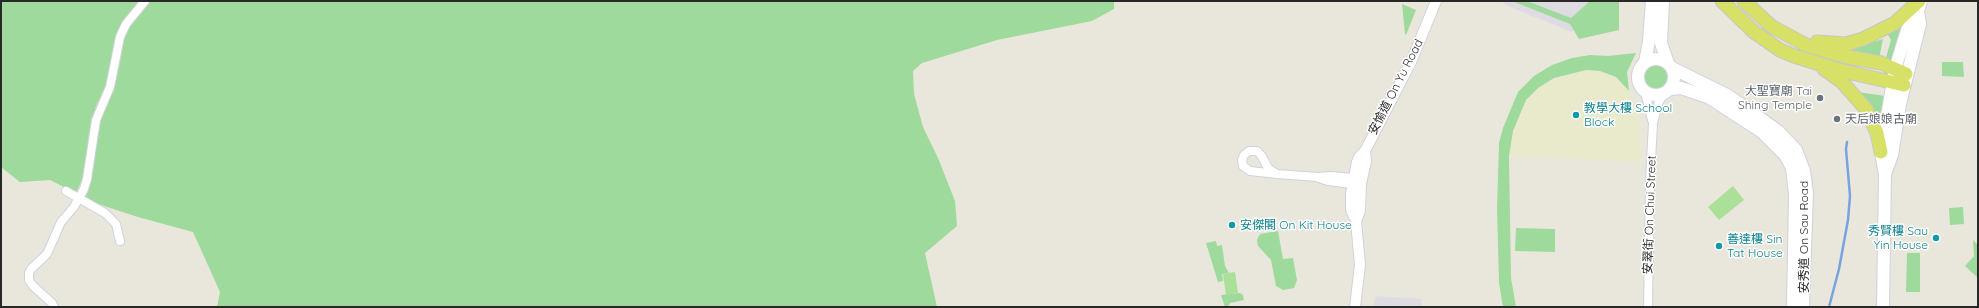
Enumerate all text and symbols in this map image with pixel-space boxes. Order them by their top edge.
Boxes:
street label: 安愉道 On Yu Road [1366,37,1426,137]
place label: 大聖寶廟 Tai Shing Temple [1738,84,1812,112]
marker: 大聖寶廟 Tai Shing Temple [1815,93,1825,103]
place label: 教學大樓 School Block [1584,101,1672,129]
marker: 教學大樓 School Block [1571,110,1581,120]
place label: 天后娘娘古廟 [1845,112,1917,126]
marker: 天后娘娘古廟 [1832,114,1842,124]
street label: 安翠街 On Chui Street [1641,155,1659,275]
street label: 安秀道 On Sau Road [1797,181,1811,293]
place label: 安傑閣 On Kit House [1240,218,1352,232]
marker: 安傑閣 On Kit House [1227,220,1237,230]
place label: 秀賢樓 Sau Yin House [1868,224,1928,252]
place label: 善達樓 Sin Tat House [1727,232,1783,260]
marker: 秀賢樓 Sau Yin House [1931,233,1941,243]
marker: 善達樓 Sin Tat House [1714,241,1724,251]

